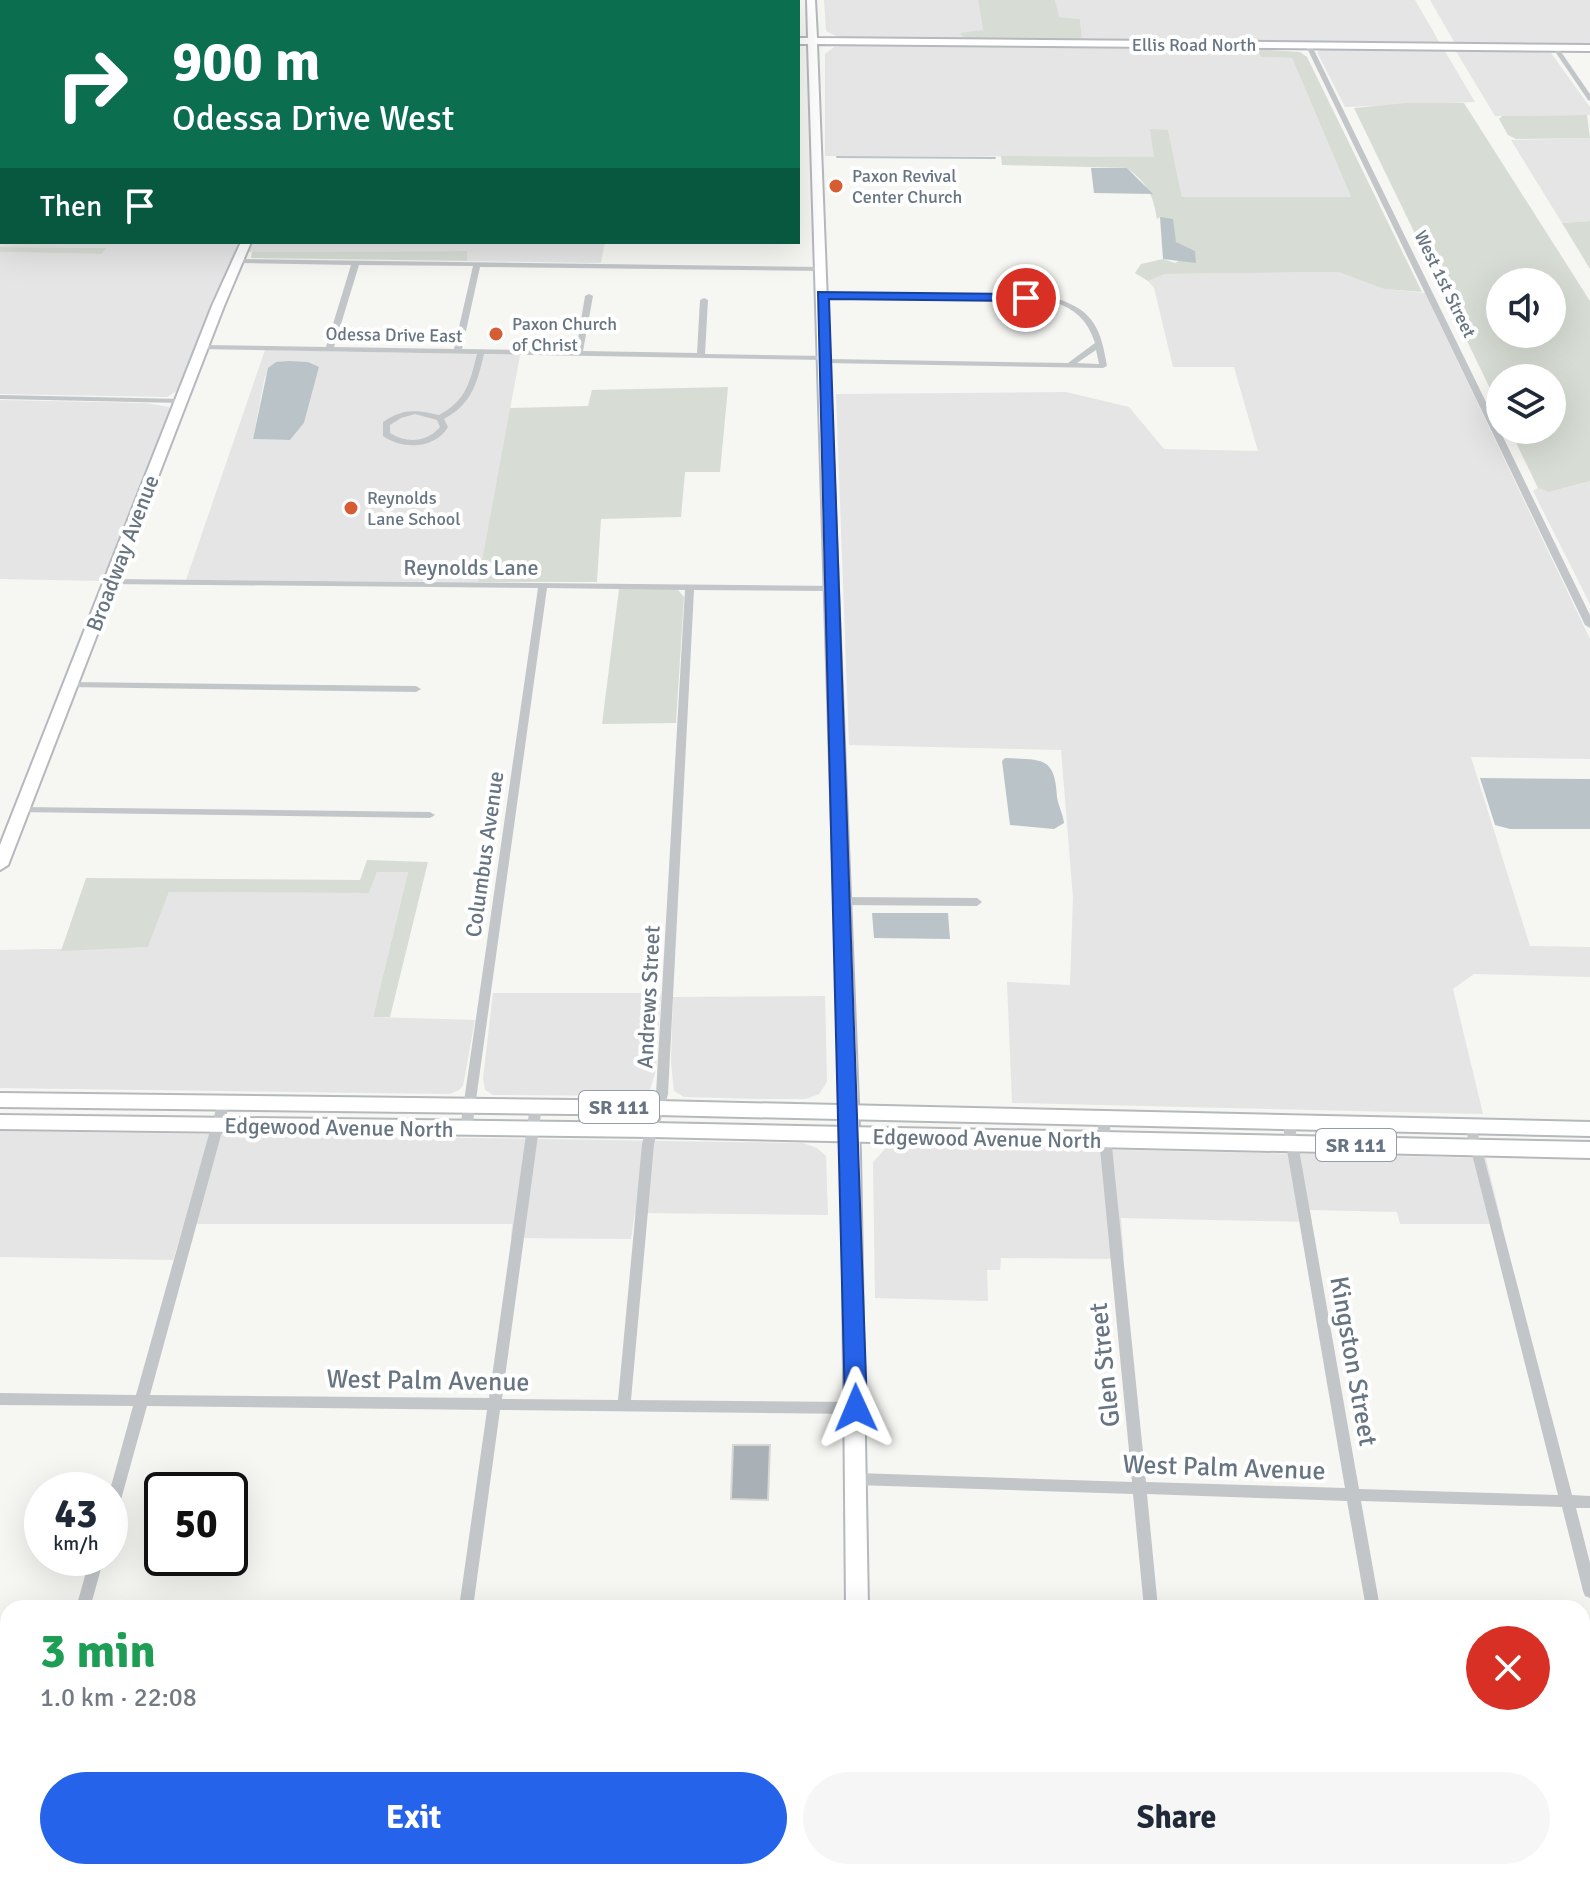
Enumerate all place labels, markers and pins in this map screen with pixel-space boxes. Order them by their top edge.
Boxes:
place label: Paxon Revival Center Church [852,165,962,208]
marker: Paxon Revival Center Church [827,177,845,195]
pin [992,264,1060,332]
place label: Paxon Church of Christ [512,313,617,356]
marker: Paxon Church of Christ [487,325,505,343]
place label: Reynolds Lane School [367,487,460,530]
marker: Reynolds Lane School [342,499,360,517]

